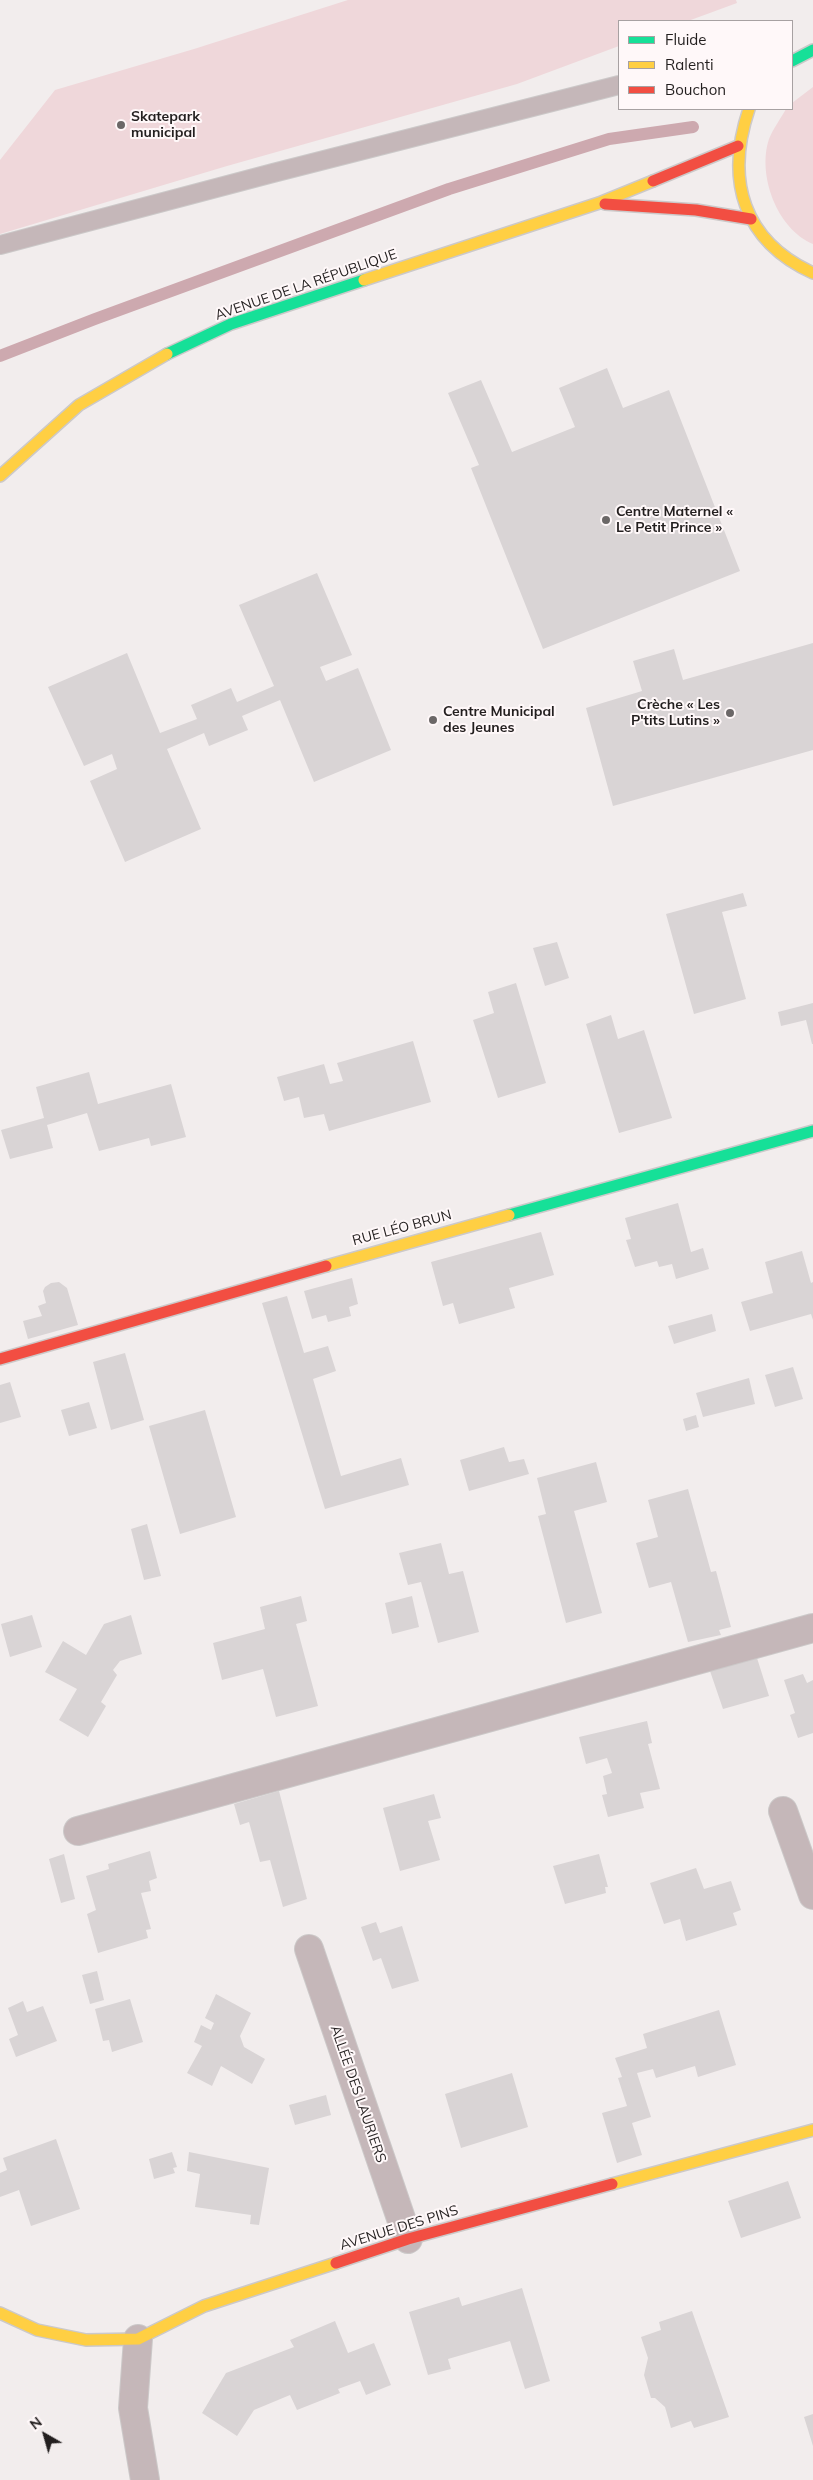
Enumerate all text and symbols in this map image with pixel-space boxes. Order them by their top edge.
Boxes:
legend [618,20,793,110]
text: Fluide [665,30,706,49]
text: Ralenti [665,55,714,74]
text: Bouchon [665,80,726,99]
place label: Skatepark municipal [131,109,200,142]
marker: Skatepark municipal [115,119,127,131]
street label: AVENUE DE LA RÉPUBLIQUE [213,246,399,324]
place label: Centre Maternel « Le Petit Prince » [616,504,733,536]
marker: Centre Maternel « Le Petit Prince » [600,514,612,526]
place label: Crèche « Les P'tits Lutins » [631,697,720,730]
place label: Centre Municipal des Jeunes [443,704,555,736]
marker: Crèche « Les P'tits Lutins » [724,707,736,719]
marker: Centre Municipal des Jeunes [427,714,439,726]
street label: RUE LÉO BRUN [351,1207,453,1249]
street label: ALLÉE DES LAURIERS [327,2023,389,2165]
street label: AVENUE DES PINS [338,2202,460,2254]
north arrow [20,2410,70,2460]
text: N [26,2413,45,2434]

